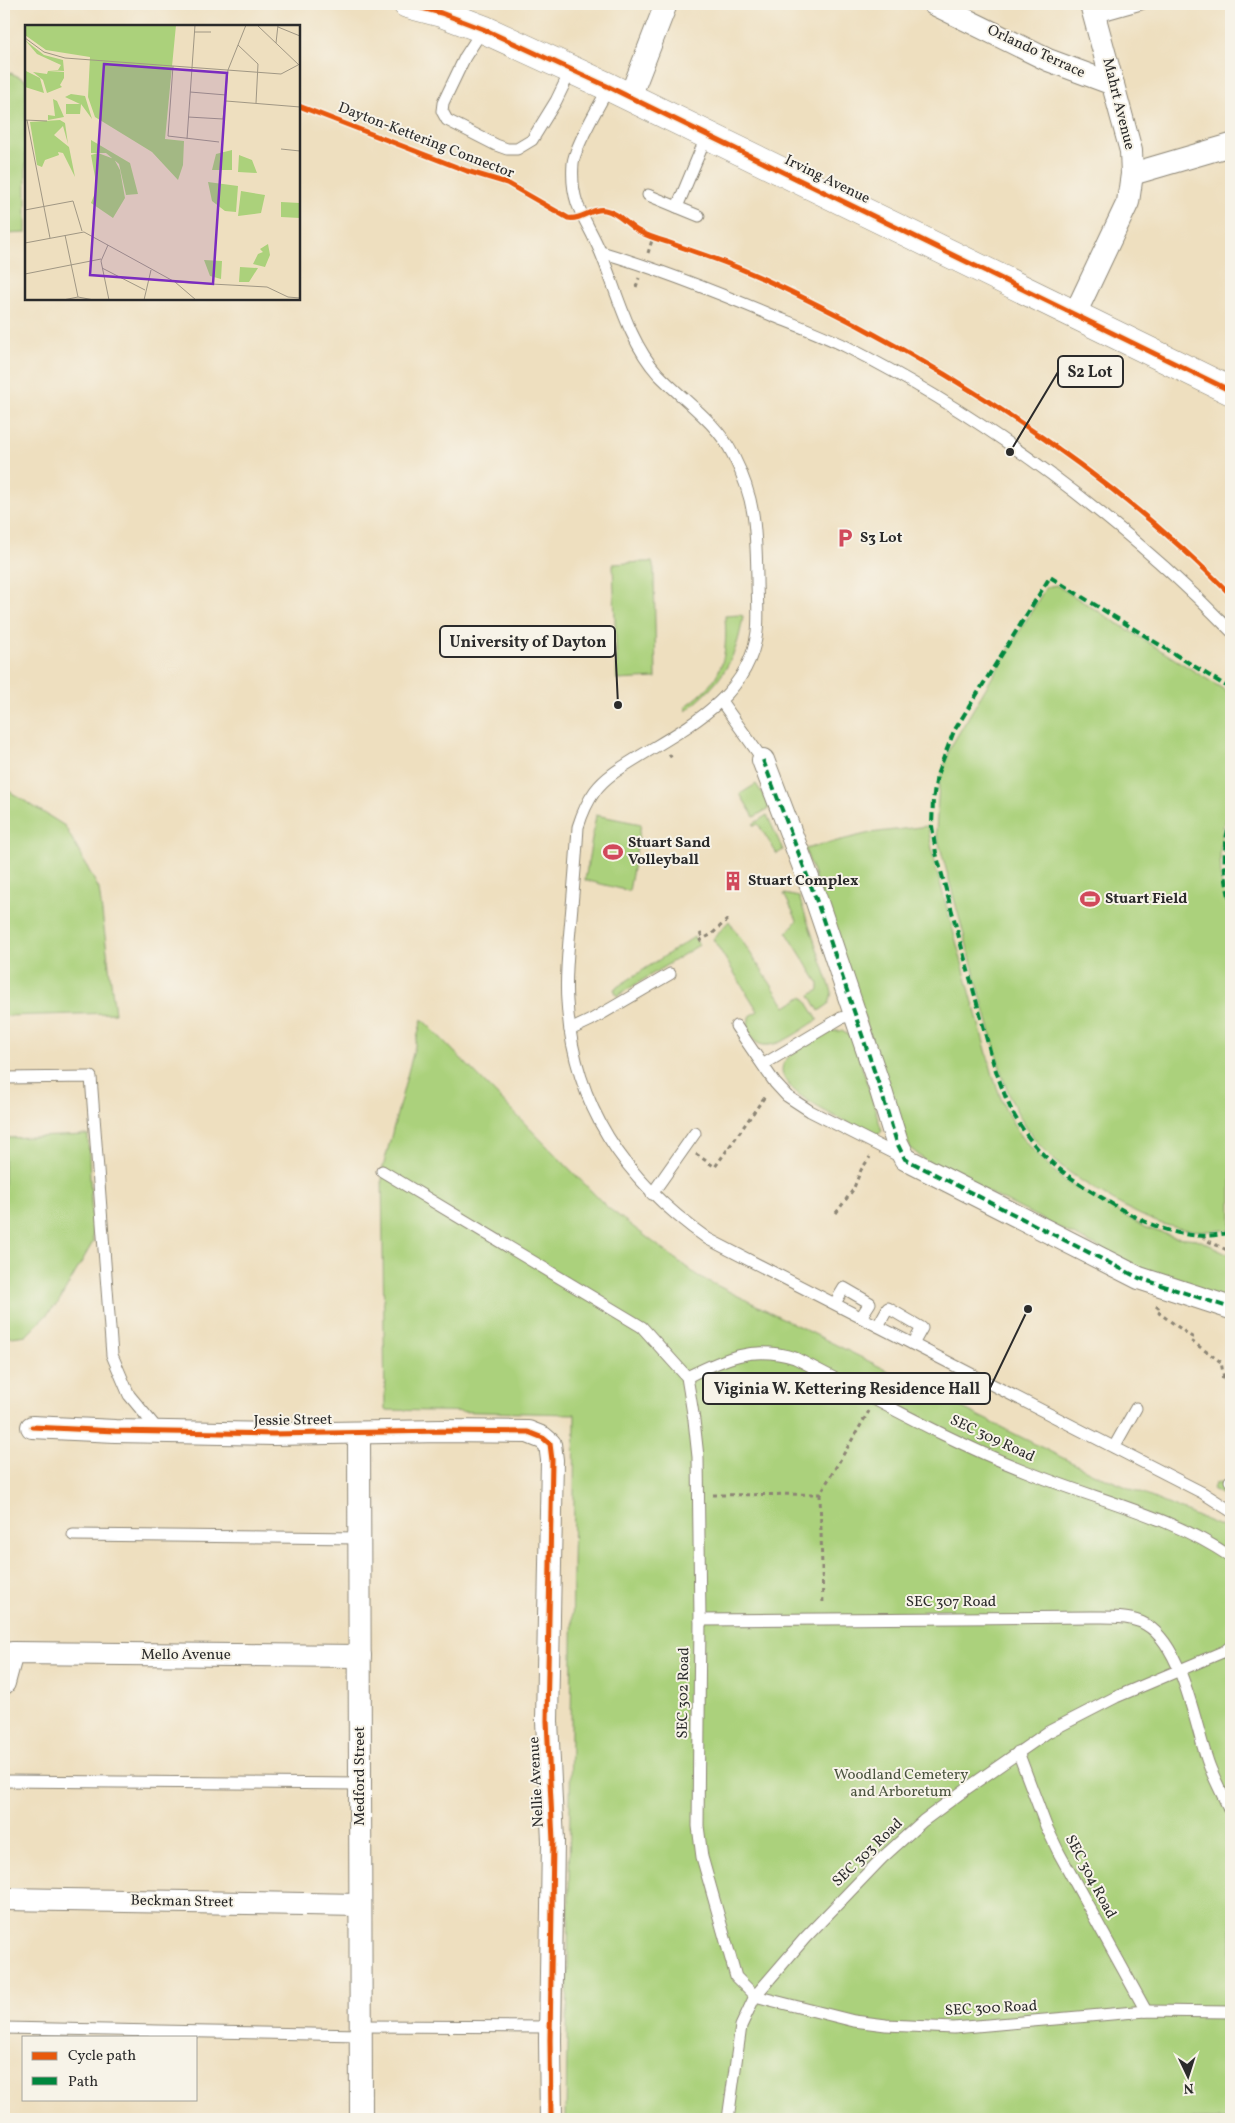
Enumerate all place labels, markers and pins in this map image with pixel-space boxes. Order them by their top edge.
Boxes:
callout: S2 Lot [1058,356,1123,387]
parking icon: S3 Lot [834,527,856,549]
place label: S3 Lot [860,528,903,549]
callout: University of Dayton [440,626,615,657]
place label: Stuart Sand Volleyball [628,833,710,871]
sports icon: Stuart Sand Volleyball [602,841,624,863]
building icon: Stuart Complex [722,870,744,892]
place label: Stuart Complex [748,871,859,892]
sports icon: Stuart Field [1079,888,1101,910]
place label: Stuart Field [1105,889,1187,910]
callout: Viginia W. Kettering Residence Hall [703,1373,990,1404]

